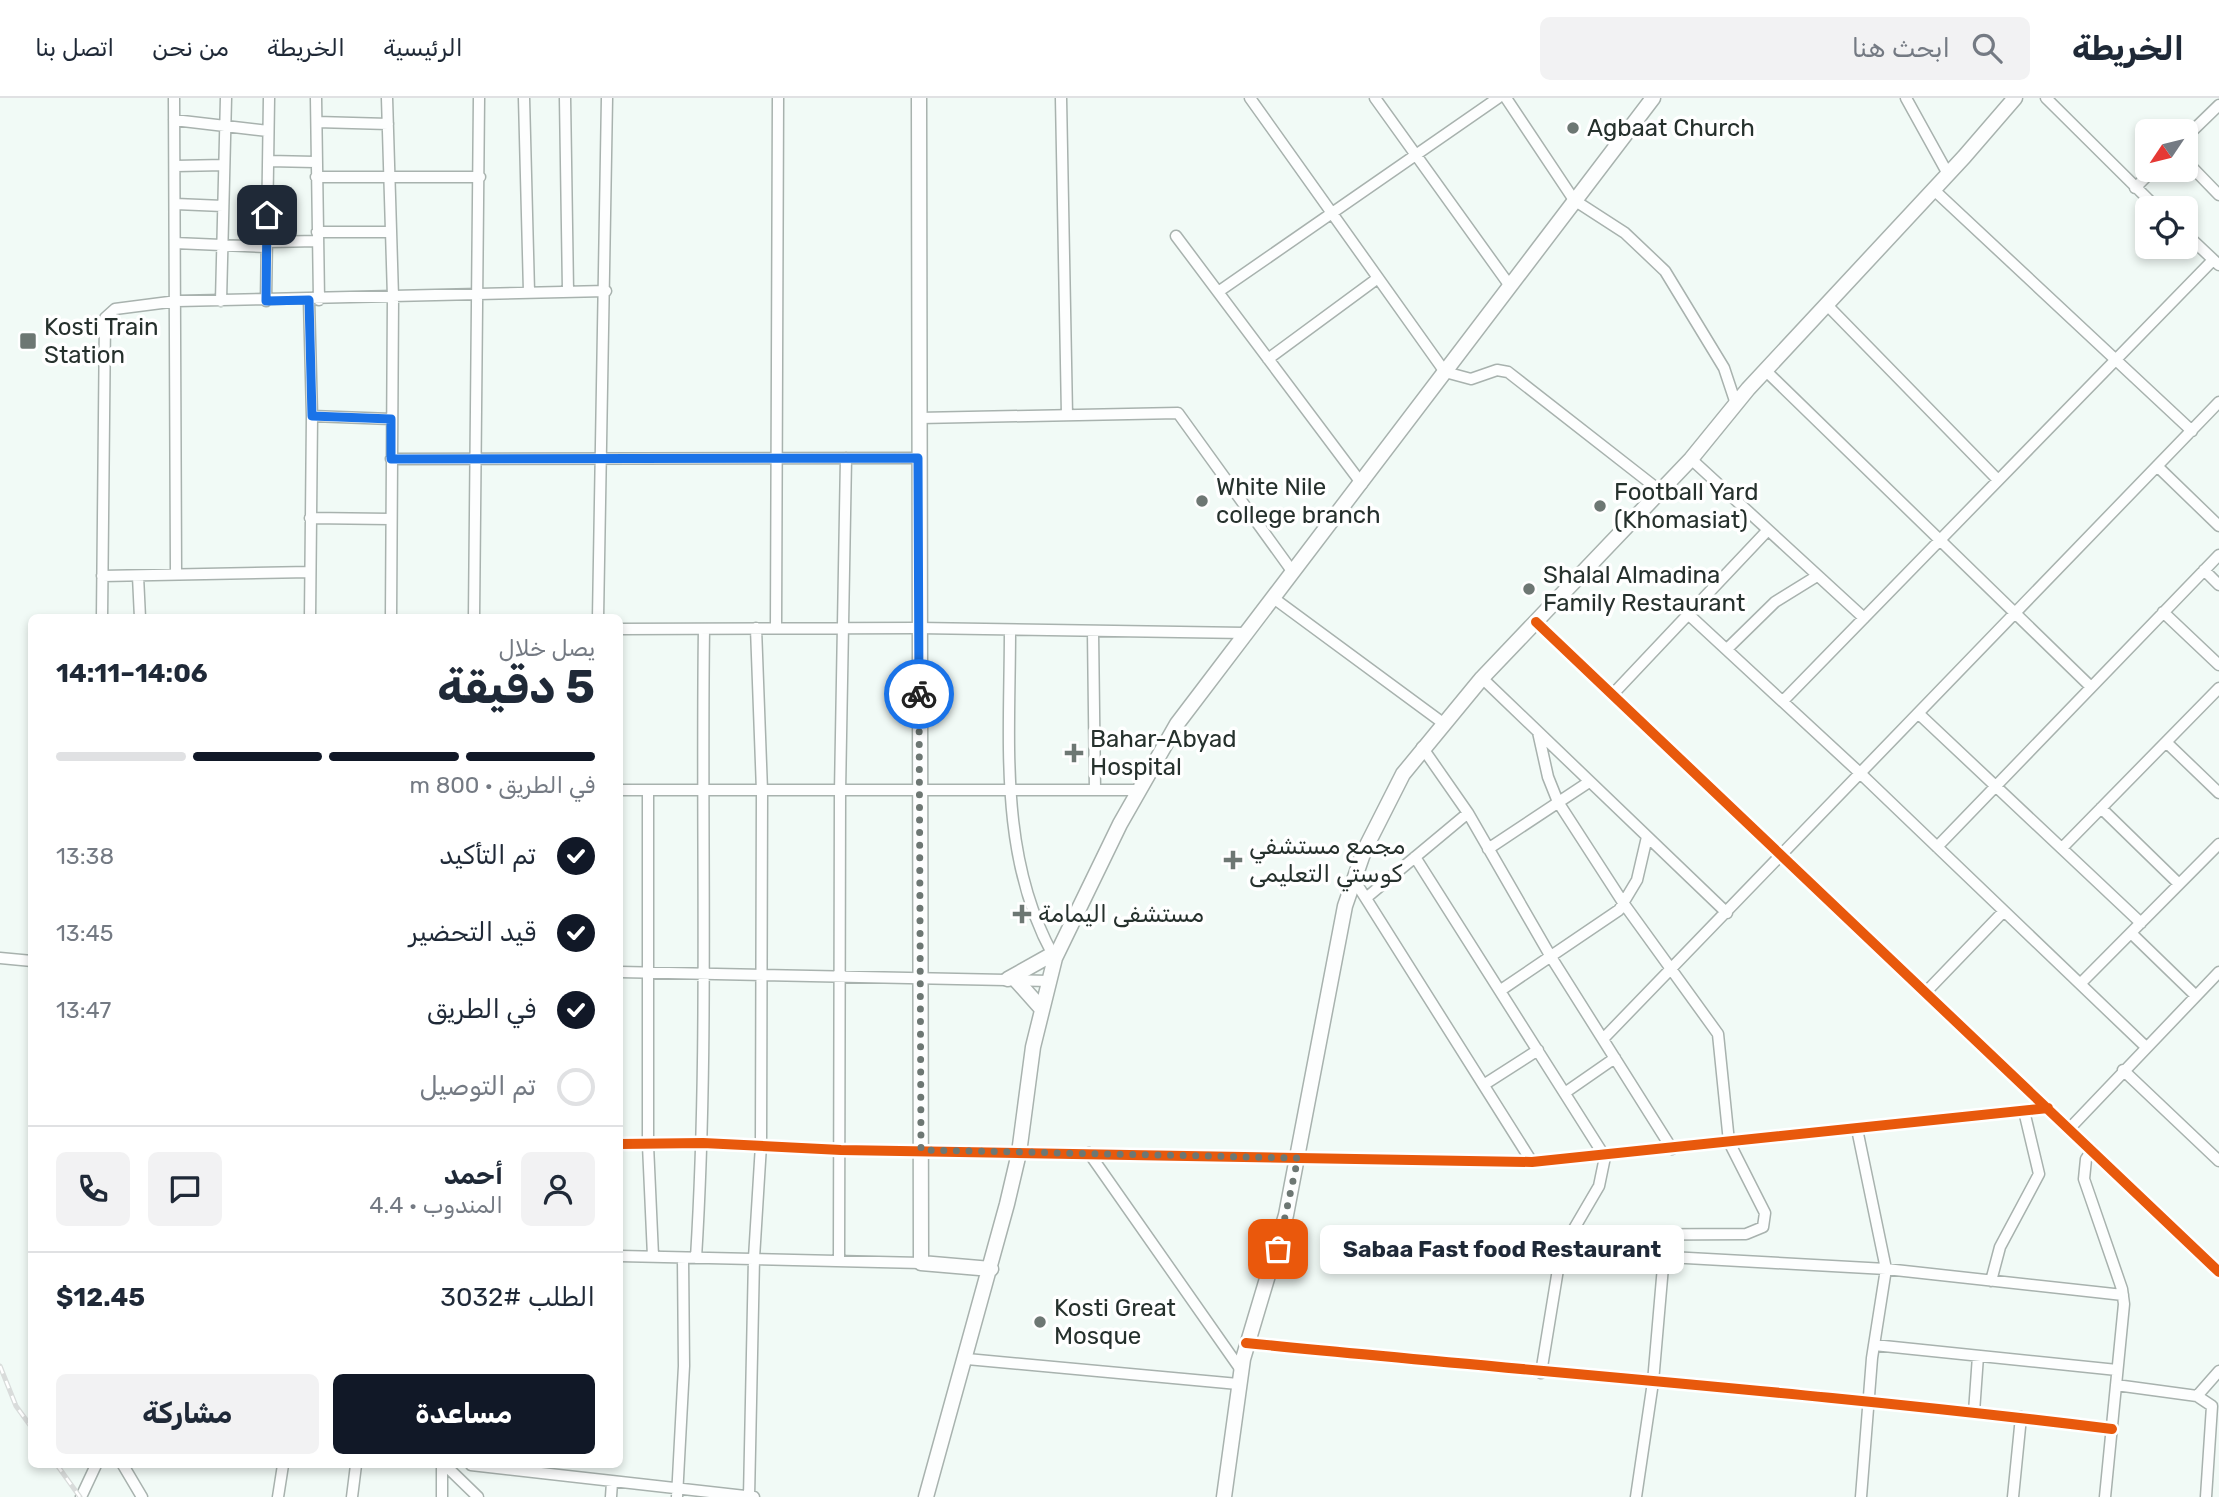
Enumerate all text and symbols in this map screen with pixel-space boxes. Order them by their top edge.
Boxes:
search box [1540,17,2030,80]
icon: search [1968,29,2006,67]
text: الخريطة [2072,29,2184,68]
text: ابحث هنا [1852,33,1950,64]
text: اتصل بنا [35,34,114,62]
text: من نحن [152,34,229,62]
text: الخريطة [267,34,345,62]
text: الرئيسية [383,34,463,62]
place label: Agbaat Church [1587,114,1755,142]
north arrow [2135,119,2198,182]
map controls [2135,119,2198,259]
marker: Agbaat Church [1565,120,1581,136]
pin [237,185,297,245]
icon: home [248,196,286,234]
button: locate [2135,196,2198,259]
place label: Kosti Train Station [44,313,159,369]
marker: Kosti Train Station [18,331,38,351]
place label: White Nile college branch [1216,473,1381,529]
place label: Football Yard (Khomasiat) [1614,478,1759,534]
marker: White Nile college branch [1194,493,1210,509]
marker: Football Yard (Khomasiat) [1592,498,1608,514]
place label: Shalal Almadina Family Restaurant [1543,561,1745,617]
marker: Shalal Almadina Family Restaurant [1521,581,1537,597]
text: يصل خلال [499,634,595,662]
text: 14:06–14:11 [56,658,208,689]
courier [884,659,954,729]
text: 5 دقيقة [437,660,595,715]
icon: bike [900,675,938,713]
place label: Bahar-Abyad Hospital [1090,725,1237,781]
marker: Bahar-Abyad Hospital [1064,743,1084,763]
text: في الطريق · 800 m [410,771,595,799]
place label: مجمع مستشفي كوستي التعليمى [1249,832,1405,892]
icon: check [557,837,595,875]
text: تم التأكيد [439,840,536,871]
text: 13:38 [56,842,114,870]
marker: مجمع مستشفي كوستي التعليمى [1223,850,1243,870]
place label: مستشفى اليمامة [1038,900,1204,928]
marker: مستشفى اليمامة [1012,904,1032,924]
icon: check [557,914,595,952]
text: قيد التحضير [409,917,536,948]
text: 13:45 [56,919,114,947]
icon: check [557,991,595,1029]
text: في الطريق [427,994,536,1025]
text: 13:47 [56,996,111,1024]
text: تم التوصيل [419,1071,536,1102]
button: phone [56,1152,130,1226]
button: chat [148,1152,222,1226]
button: person [521,1152,595,1226]
text: أحمد [444,1160,503,1191]
text: المندوب · 4.4 [369,1191,503,1219]
pin [1248,1219,1308,1279]
callout: Sabaa Fast food Restaurant [1320,1224,1684,1274]
icon: bag [1259,1230,1297,1268]
text: Sabaa Fast food Restaurant [1343,1235,1661,1263]
text: $12.45 [56,1282,145,1313]
text: الطلب #3032 [440,1282,595,1313]
place label: Kosti Great Mosque [1054,1294,1176,1350]
marker: Kosti Great Mosque [1032,1314,1048,1330]
button: مشاركة [56,1374,319,1454]
button: مساعدة [333,1374,595,1454]

